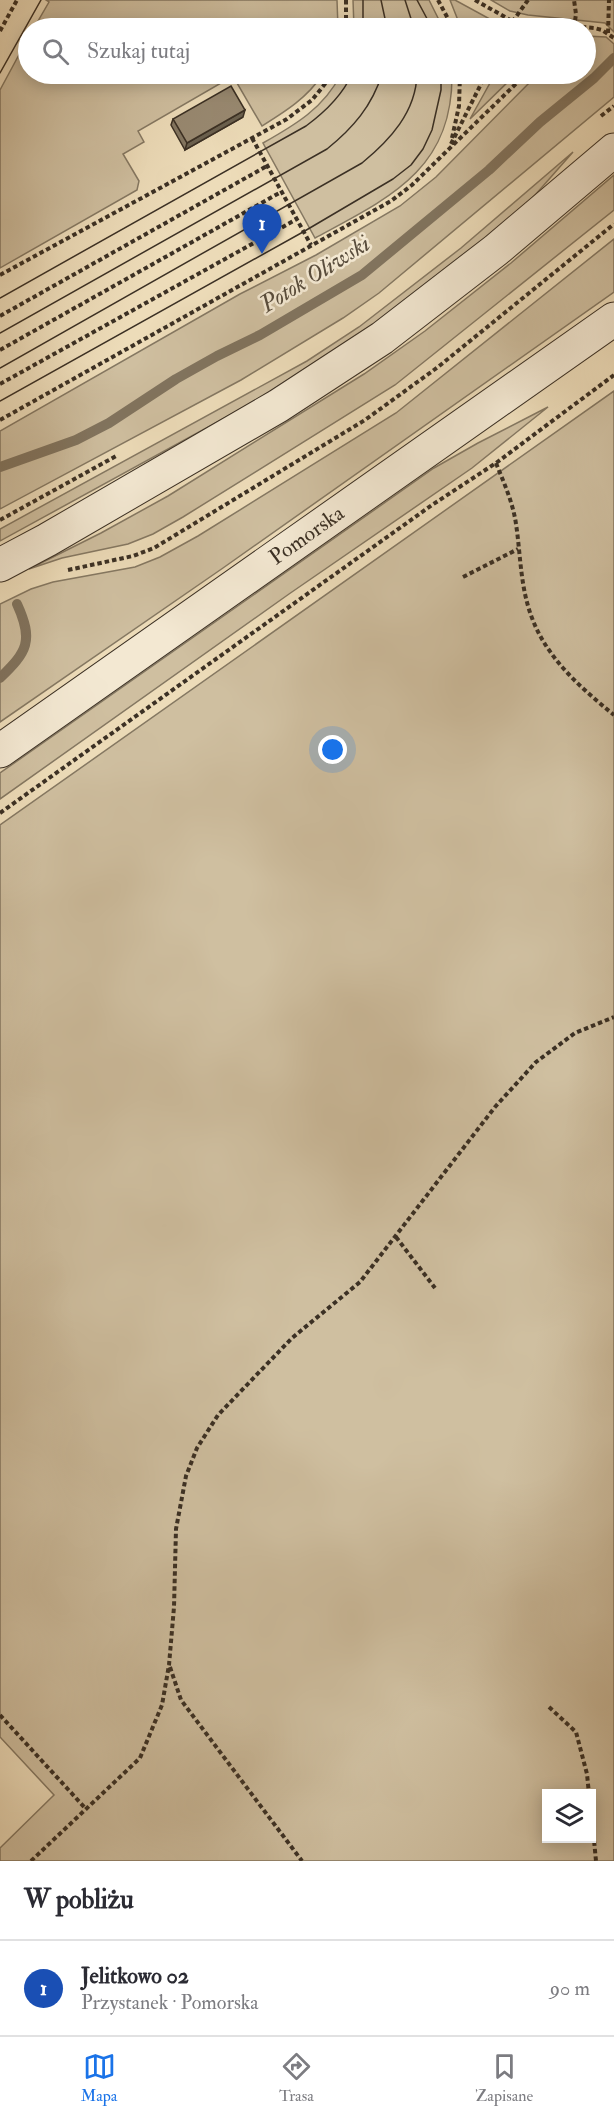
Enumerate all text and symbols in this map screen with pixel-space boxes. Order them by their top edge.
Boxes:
search box [18,18,596,84]
icon: search [39,35,72,68]
text: Szukaj tutaj [87,37,190,65]
pin: 1 [242,204,282,254]
water label: Potok Oliwski [253,228,376,321]
street label: Pomorska [264,499,351,571]
your location [318,735,347,764]
map controls [542,1789,596,1843]
button: layers [542,1789,596,1843]
text: W pobliżu [24,1884,134,1916]
text: Jelitkowo 02 [81,1962,189,1990]
text: 1 [40,1976,47,2001]
text: 90 m [550,1976,590,2001]
text: Przystanek · Pomorska [81,1990,258,2015]
tab: Mapa [81,2050,117,2106]
tab: Trasa [279,2050,314,2106]
tab: Zapisane [475,2050,533,2106]

